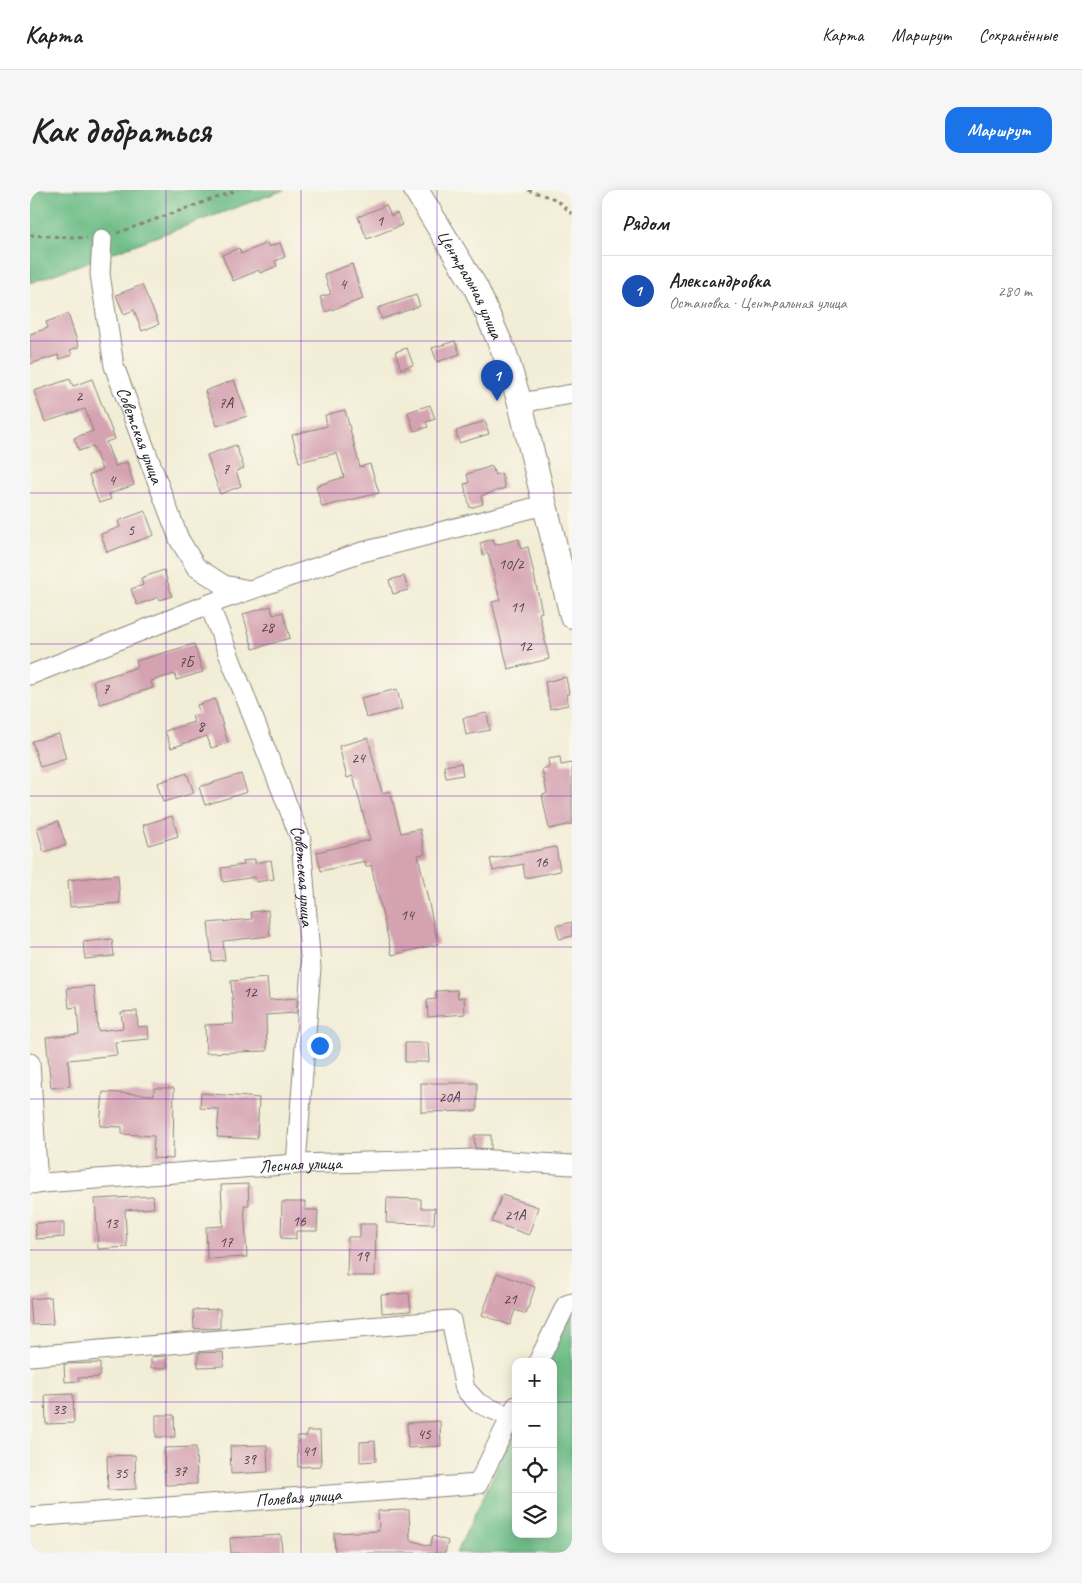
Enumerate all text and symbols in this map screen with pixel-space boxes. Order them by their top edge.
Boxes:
text: Карта [25,20,82,50]
text: Карта [822,24,863,46]
text: Маршрут [891,24,951,46]
text: Сохранённые [979,24,1057,46]
button: Маршрут [945,107,1052,153]
text: Как добраться [30,108,211,153]
text: Рядом [622,210,669,236]
house number: 1 [377,212,385,231]
street label: Центральная улица [432,226,508,343]
text: Александровка [669,269,770,293]
house number: 4 [340,275,348,294]
text: 1 [634,281,642,301]
text: 280 m [998,281,1032,301]
text: Остановка · Центральная улица [669,293,847,313]
pin: 1 [481,360,513,401]
street label: Советская улица [112,384,169,488]
house number: 2 [76,387,84,406]
house number: 7А [219,394,235,413]
house number: 7 [223,460,231,479]
house number: 4 [109,471,117,490]
house number: 5 [128,521,136,540]
house number: 10/2 [498,555,525,574]
house number: 11 [510,598,525,617]
house number: 28 [260,618,275,637]
house number: 12 [518,637,533,656]
house number: 7Б [179,653,196,672]
house number: 7 [103,680,111,699]
house number: 8 [198,717,206,736]
house number: 24 [351,749,366,768]
street label: Советская улица [285,822,319,928]
house number: 16 [534,853,549,872]
house number: 14 [400,906,415,925]
house number: 12 [243,983,258,1002]
your location [307,1033,333,1059]
house number: 20А [438,1088,461,1107]
street label: Лесная улица [258,1152,343,1178]
house number: 21А [504,1206,527,1225]
house number: 16 [292,1212,307,1231]
house number: 13 [104,1214,119,1233]
house number: 17 [219,1233,234,1252]
house number: 19 [355,1247,370,1266]
house number: 21 [503,1290,518,1309]
map controls [512,1358,557,1538]
button: + [512,1358,557,1403]
house number: 33 [52,1400,67,1419]
button: − [512,1403,557,1448]
house number: 45 [417,1425,432,1444]
house number: 41 [302,1442,317,1461]
button: locate [512,1448,557,1493]
house number: 39 [242,1450,257,1469]
house number: 37 [173,1462,188,1481]
house number: 35 [114,1464,129,1483]
street label: Полевая улица [254,1483,343,1511]
button: layers [512,1493,557,1538]

